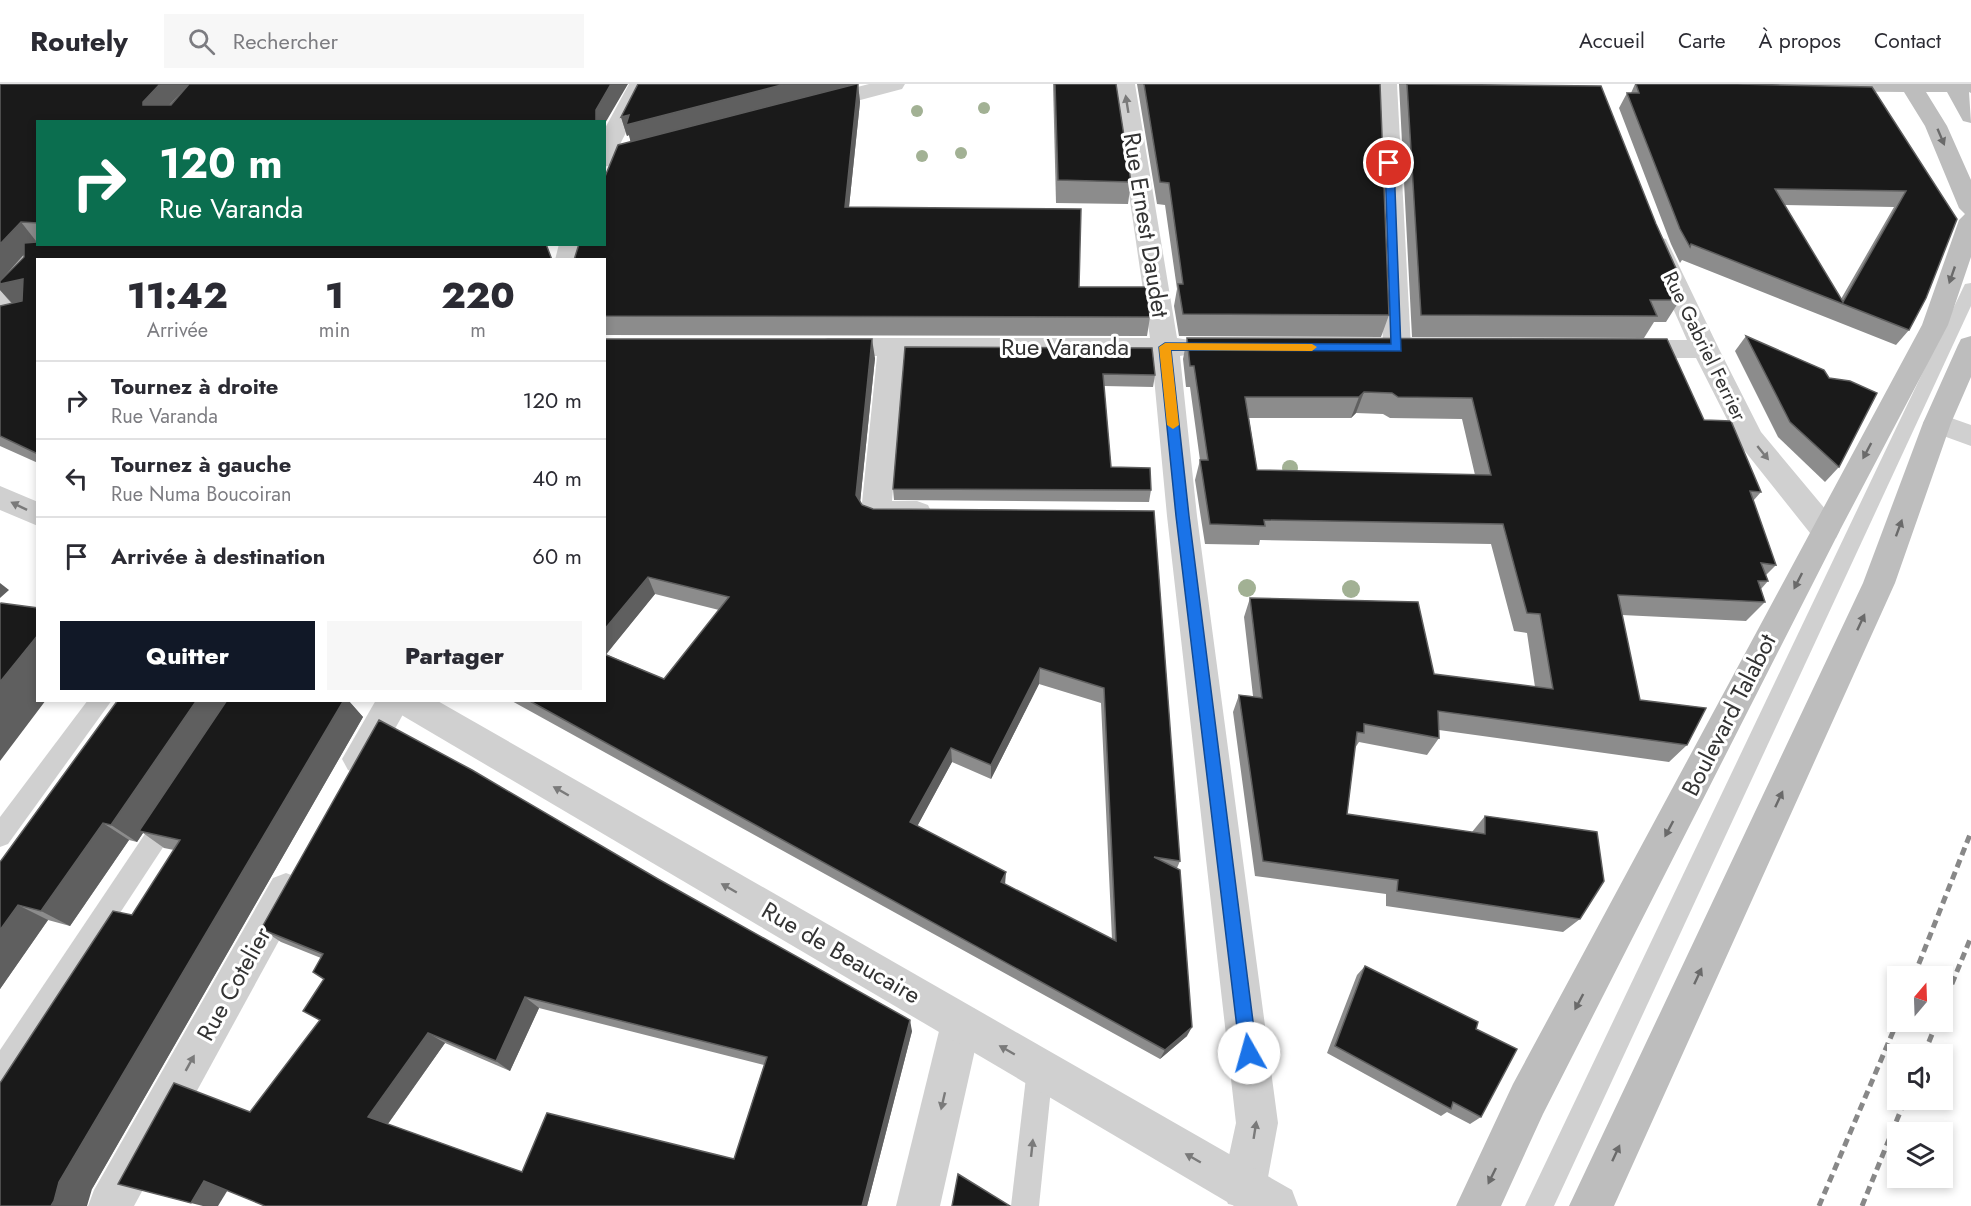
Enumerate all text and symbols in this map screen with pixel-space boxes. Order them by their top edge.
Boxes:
search box [164,14,584,68]
text: Routely [30,21,128,62]
icon: search [185,25,218,58]
text: Rechercher [233,25,338,57]
text: Accueil [1579,26,1645,56]
text: Carte [1678,26,1726,56]
text: À propos [1759,26,1841,56]
text: Contact [1874,26,1941,56]
one-way arrow [1122,94,1131,113]
one-way arrow [1936,128,1946,146]
street label: Rue Ernest Daudet [1115,130,1178,320]
text: 120 m [159,133,283,194]
pin [1363,137,1414,188]
icon: right [60,144,138,222]
icon: arrive [1372,146,1405,179]
text: Rue Varanda [159,189,303,228]
street label: Rue Gabriel Ferrier [1656,266,1753,426]
one-way arrow [1946,267,1956,285]
text: 11:42 [127,269,228,321]
text: 1 [325,269,344,321]
text: 220 [441,269,515,321]
text: Arrivée [147,316,208,345]
text: min [319,316,350,345]
text: m [470,316,486,345]
street label: Rue Varanda [1001,329,1129,364]
text: Tournez à droite [111,370,278,402]
icon: right [60,384,93,417]
text: 120 m [523,384,582,416]
text: Rue Varanda [111,402,218,431]
one-way arrow [1862,442,1872,459]
one-way arrow [1756,445,1769,460]
text: Tournez à gauche [111,448,291,480]
icon: left [60,462,93,495]
text: 40 m [532,462,582,494]
text: Rue Numa Boucoiran [111,480,291,509]
one-way arrow [10,501,27,510]
one-way arrow [1894,519,1904,537]
icon: arrive [60,540,93,573]
text: Arrivée à destination [111,540,325,572]
text: 60 m [532,540,582,572]
one-way arrow [1793,573,1803,590]
one-way arrow [1856,613,1865,630]
button: Quitter [60,621,315,690]
button: Partager [327,621,582,690]
street label: Boulevard Talabot [1673,627,1785,802]
one-way arrow [552,786,569,796]
one-way arrow [1775,790,1784,807]
one-way arrow [1664,821,1674,838]
one-way arrow [721,883,737,894]
street label: Rue de Beaucaire [755,893,927,1012]
street label: Rue Cotelier [188,920,280,1047]
north arrow [1887,966,1953,1032]
map controls [1887,966,1953,1188]
one-way arrow [1693,967,1702,984]
one-way arrow [1574,994,1584,1011]
position arrow [1217,1021,1281,1085]
one-way arrow [999,1044,1015,1055]
button: sound [1887,1044,1953,1110]
one-way arrow [185,1055,195,1072]
one-way arrow [937,1091,947,1110]
one-way arrow [1251,1121,1260,1140]
button: layers [1887,1122,1953,1188]
one-way arrow [1027,1138,1037,1157]
one-way arrow [1611,1144,1620,1161]
one-way arrow [1185,1154,1202,1164]
one-way arrow [1487,1168,1496,1185]

